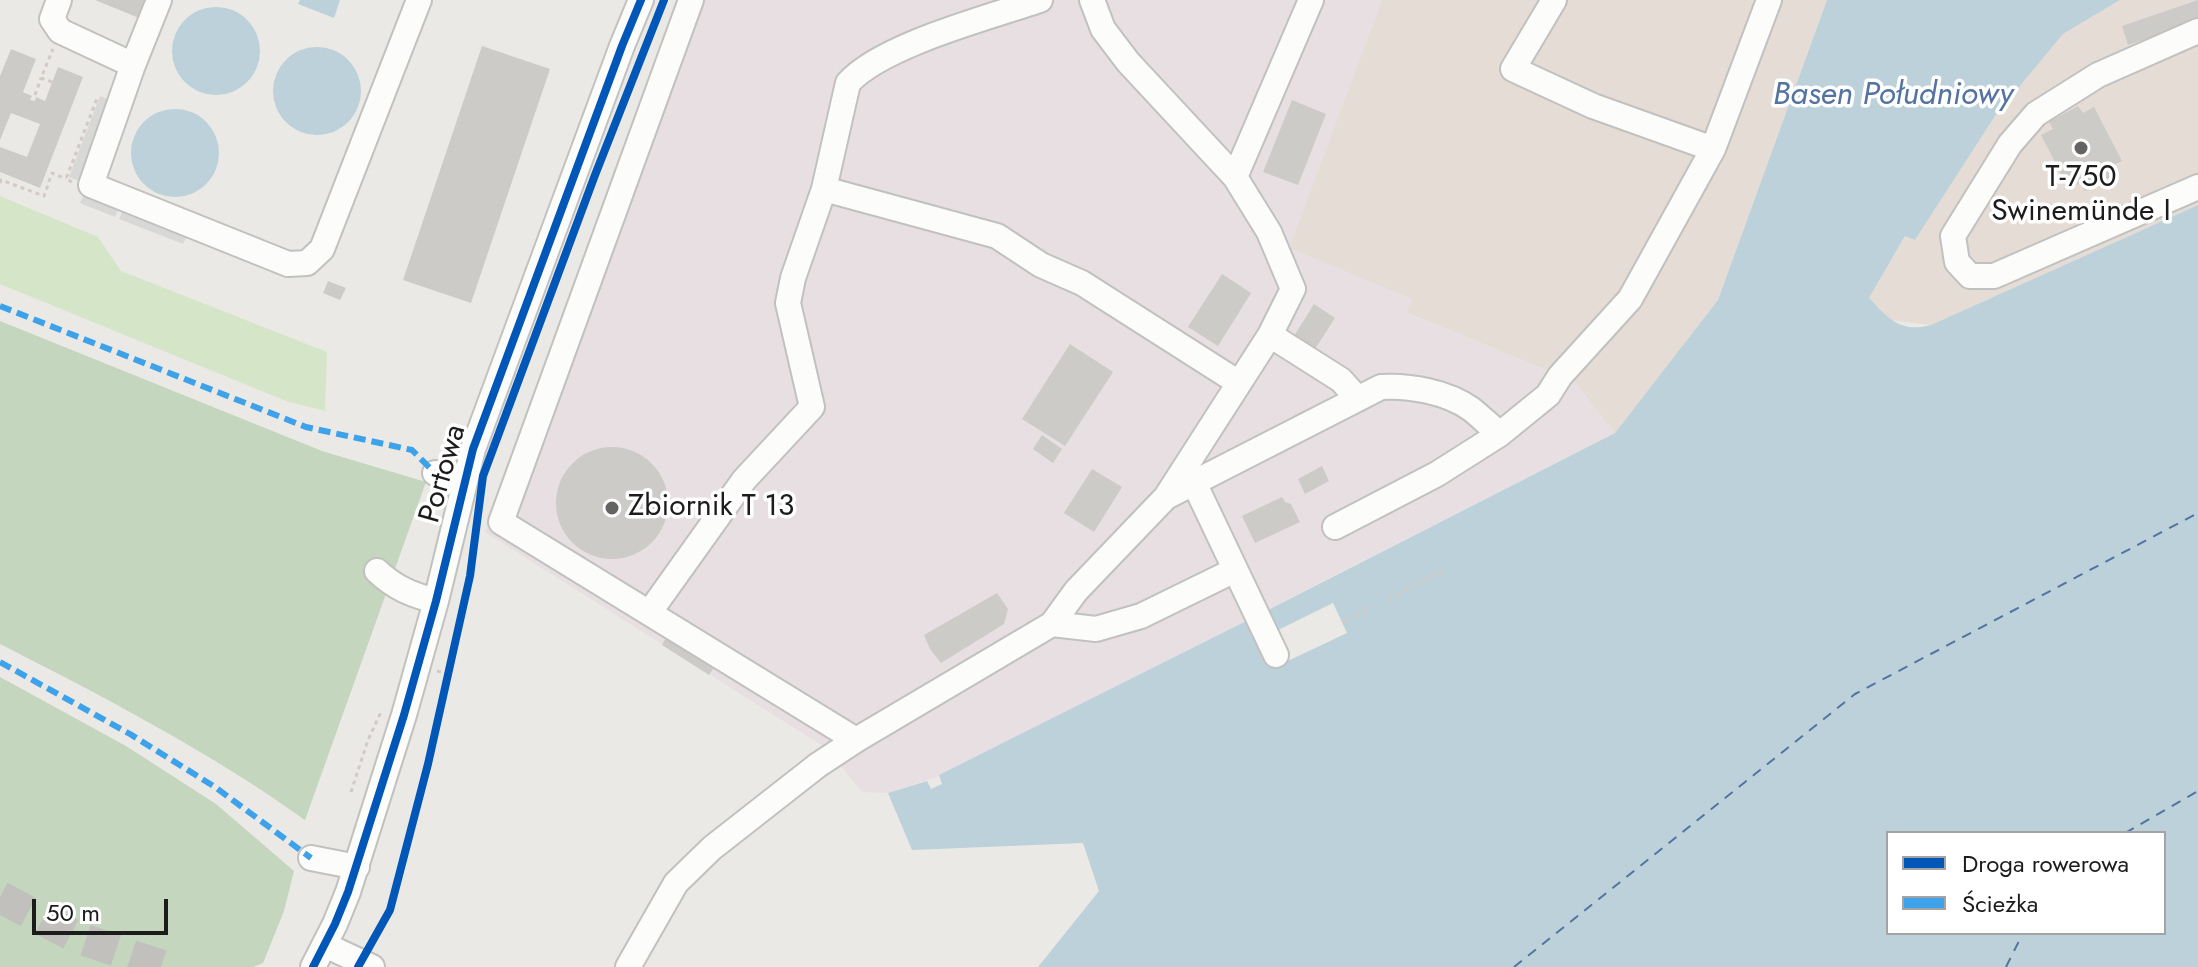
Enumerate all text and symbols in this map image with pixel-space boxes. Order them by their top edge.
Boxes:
water label: Basen Południowy [1773,77,2013,115]
marker: T-750 Swinemünde I [2072,139,2090,157]
place label: T-750 Swinemünde I [1991,161,2171,232]
street label: Portowa [413,421,475,527]
place label: Zbiornik T 13 [628,490,794,526]
marker: Zbiornik T 13 [603,499,621,517]
legend [1886,831,2166,935]
text: Droga rowerowa [1962,846,2129,881]
scale bar [36,883,172,933]
text: Ścieżka [1962,886,2038,921]
text: 50 m [46,895,100,930]

